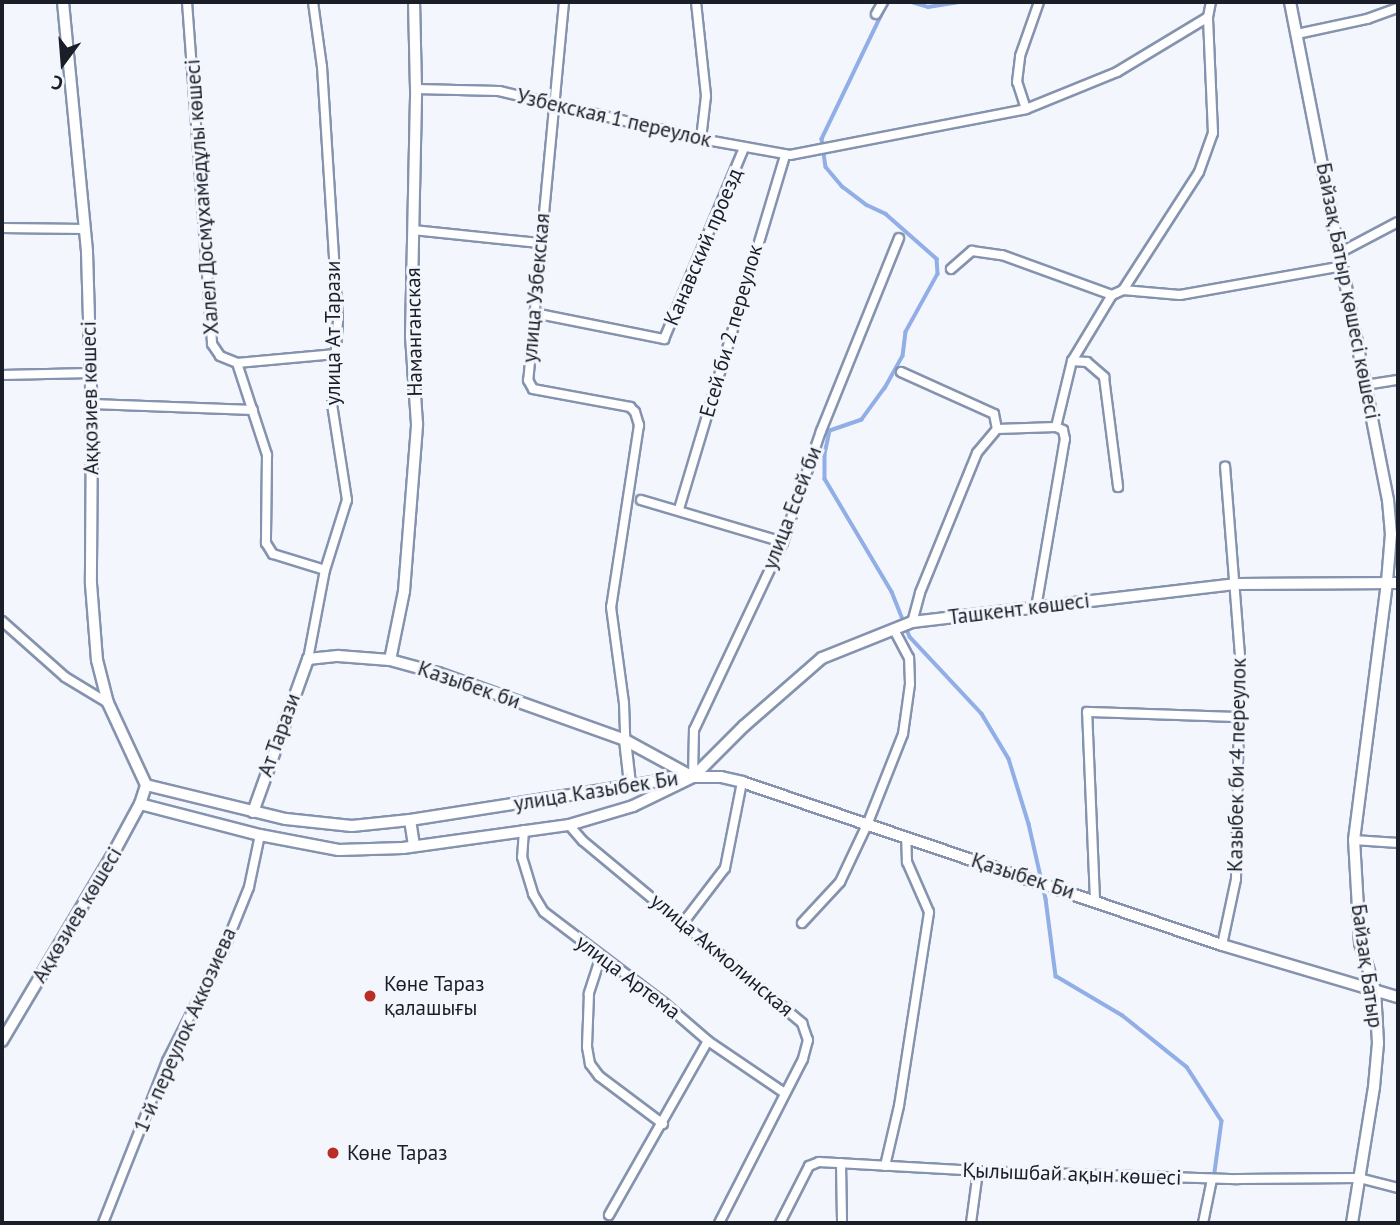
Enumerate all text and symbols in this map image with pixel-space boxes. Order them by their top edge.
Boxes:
north arrow [28,28,98,98]
street label: Халел Досмұхамедұлы көшесі [180,58,224,336]
text: С [49,70,66,96]
street label: Узбекская 1 переулок [514,83,714,153]
street label: Байзақ Батыр қөшесі көшесі [1311,161,1385,421]
street label: Канавский проезд [658,164,748,330]
street label: улица Узбекская [517,212,555,364]
street label: Есей би 2 переулок [694,242,768,420]
street label: улица Ат Тарази [320,259,346,407]
street label: Наманганская [400,267,428,397]
street label: Аққозиев көшесі [76,321,104,475]
street label: улица Есей би [757,443,827,573]
street label: Ташкент көшесі [946,588,1092,630]
street label: Казыбек би [414,656,524,714]
street label: Казыбек би 4 переулок [1223,658,1251,872]
street label: Ат Тарази [252,689,306,781]
street label: улица Казыбек Би [512,766,680,816]
street label: Ақкөзиев көшесі [27,843,127,987]
street label: Қазыбек Би [968,847,1078,905]
street label: улица Акмолинская [645,888,799,1022]
street label: Байзақ Батыр [1346,902,1388,1030]
street label: 1-й переулок Аккозиева [128,923,242,1137]
street label: улица Артема [570,929,686,1025]
place label: Көне Тараз қалашығы [384,971,485,1021]
marker: Көне Тараз қалашығы [362,988,378,1004]
place label: Көне Тараз [347,1140,448,1166]
marker: Көне Тараз [325,1145,341,1161]
street label: Қылышбай ақын көшесі [962,1158,1182,1190]

